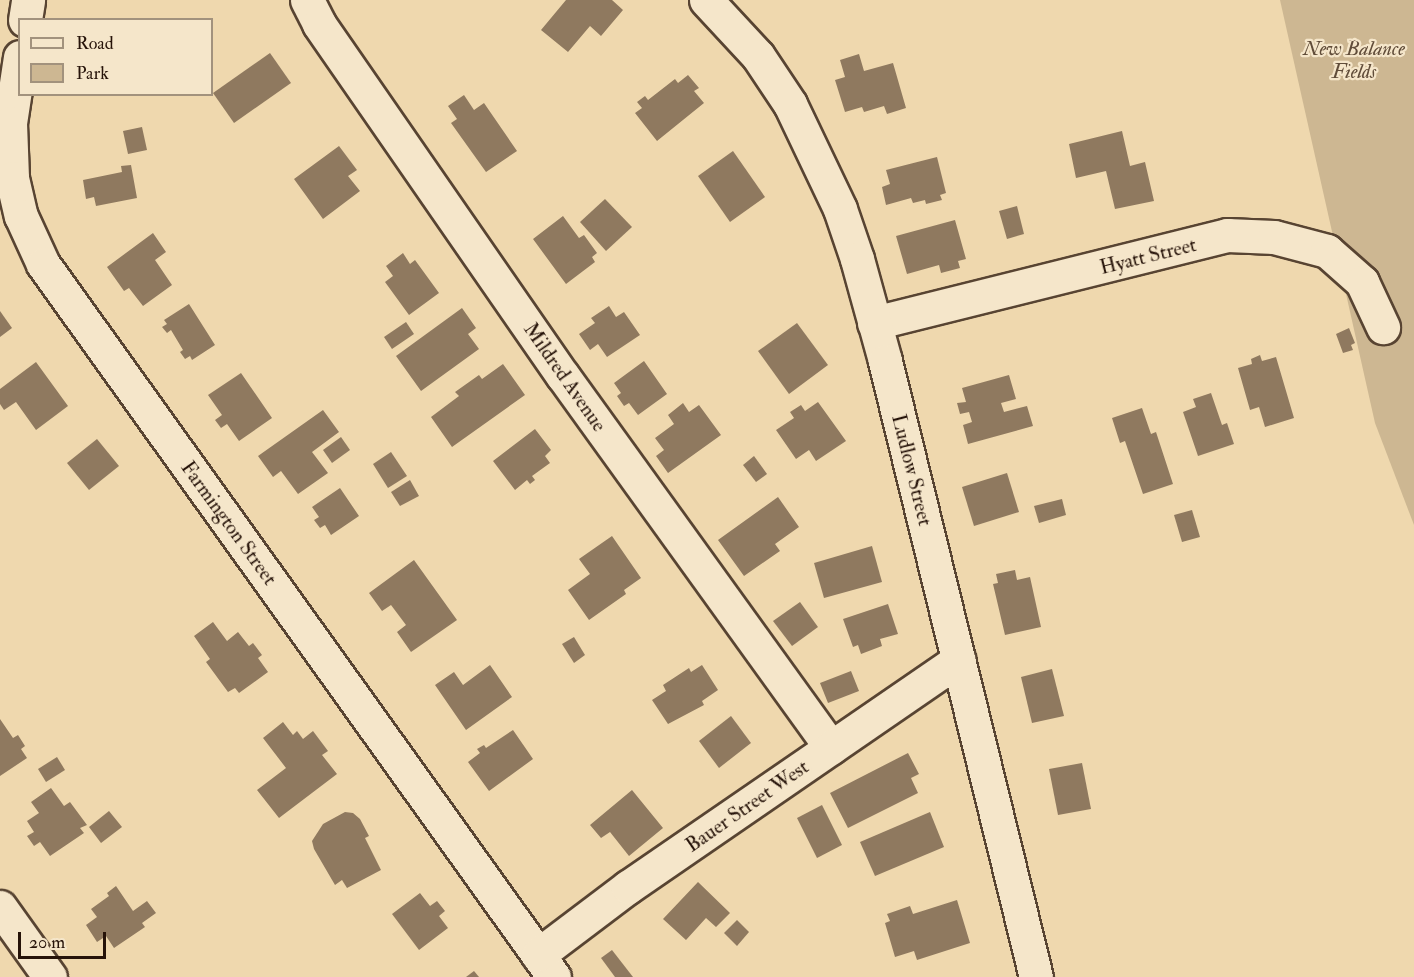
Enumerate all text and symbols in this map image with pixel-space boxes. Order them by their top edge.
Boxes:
legend [18,18,213,96]
text: Road [76,32,114,55]
park label: New Balance Fields [1303,37,1405,84]
text: Park [76,62,109,85]
street label: Hyatt Street [1097,232,1199,280]
street label: Mildred Avenue [519,318,611,436]
street label: Ludlow Street [887,412,937,528]
street label: Farmington Street [176,456,282,590]
street label: Bauer Street West [681,755,813,857]
scale bar [21,920,110,958]
text: 20 m [29,931,65,954]

